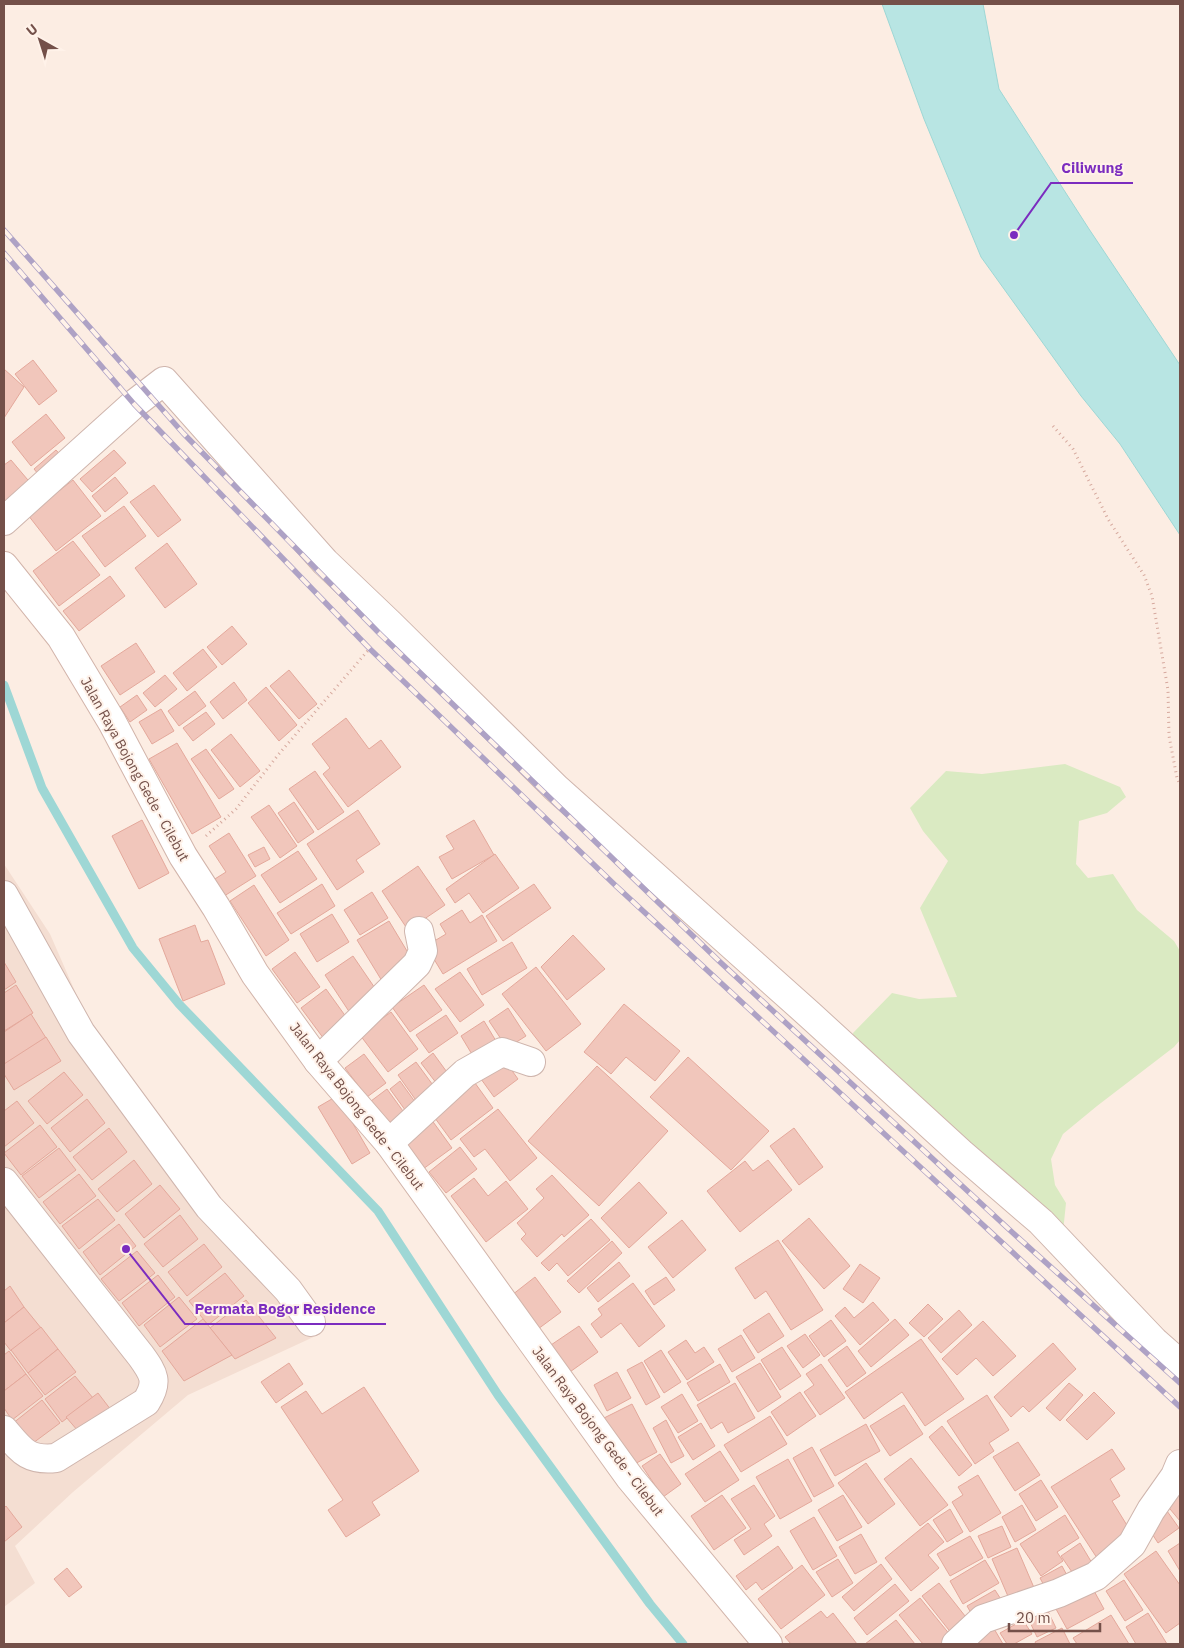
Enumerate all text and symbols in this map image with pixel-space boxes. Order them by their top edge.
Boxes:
north arrow [15,15,65,65]
text: U [22,20,41,40]
callout: Ciliwung [1051,153,1133,183]
text: Ciliwung [1061,158,1124,177]
street label: Jalan Raya Bojong Gede - Cilebut [77,674,193,864]
street label: Jalan Raya Bojong Gede - Cilebut [286,1018,428,1194]
callout: Permata Bogor Residence [185,1294,386,1324]
text: Permata Bogor Residence [194,1299,376,1318]
street label: Jalan Raya Bojong Gede - Cilebut [528,1343,668,1520]
scale bar [1009,1600,1100,1632]
text: 20 m [1016,1608,1051,1627]

